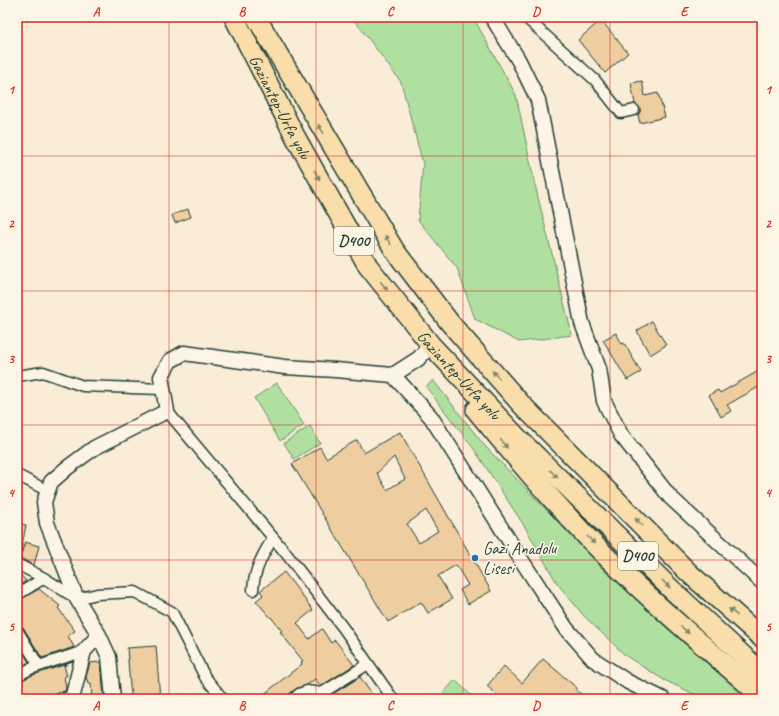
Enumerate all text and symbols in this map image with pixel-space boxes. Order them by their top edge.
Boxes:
text: A [93,4,101,20]
text: B [239,4,247,20]
text: C [387,4,395,20]
text: D [532,4,541,20]
text: E [681,4,690,20]
street label: Gaziantep-Urfa yolu [245,51,317,164]
text: 1 [8,82,16,98]
text: 1 [765,82,773,98]
one-way arrow [318,123,325,135]
one-way arrow [314,169,321,181]
text: 2 [8,216,15,232]
text: 2 [765,216,772,232]
road number: D400 [334,227,374,255]
one-way arrow [385,234,392,246]
one-way arrow [380,281,389,292]
street label: Gaziantep-Urfa yolu [413,326,507,425]
text: 3 [8,351,15,367]
text: 3 [765,351,772,367]
one-way arrow [491,369,500,380]
one-way arrow [499,439,508,450]
one-way arrow [549,469,559,479]
text: 4 [8,485,16,501]
text: 4 [765,485,773,501]
one-way arrow [634,517,644,527]
one-way arrow [586,535,596,545]
place label: Gazi Anadolu Lisesi [483,538,558,579]
road number: D400 [618,542,658,570]
marker: Gazi Anadolu Lisesi [470,553,480,563]
one-way arrow [661,579,671,589]
one-way arrow [728,607,738,616]
text: 5 [8,619,15,635]
text: 5 [765,619,772,635]
one-way arrow [680,625,691,634]
text: A [93,698,101,714]
text: B [239,698,247,714]
text: C [387,698,395,714]
text: D [532,698,541,714]
text: E [681,698,690,714]

